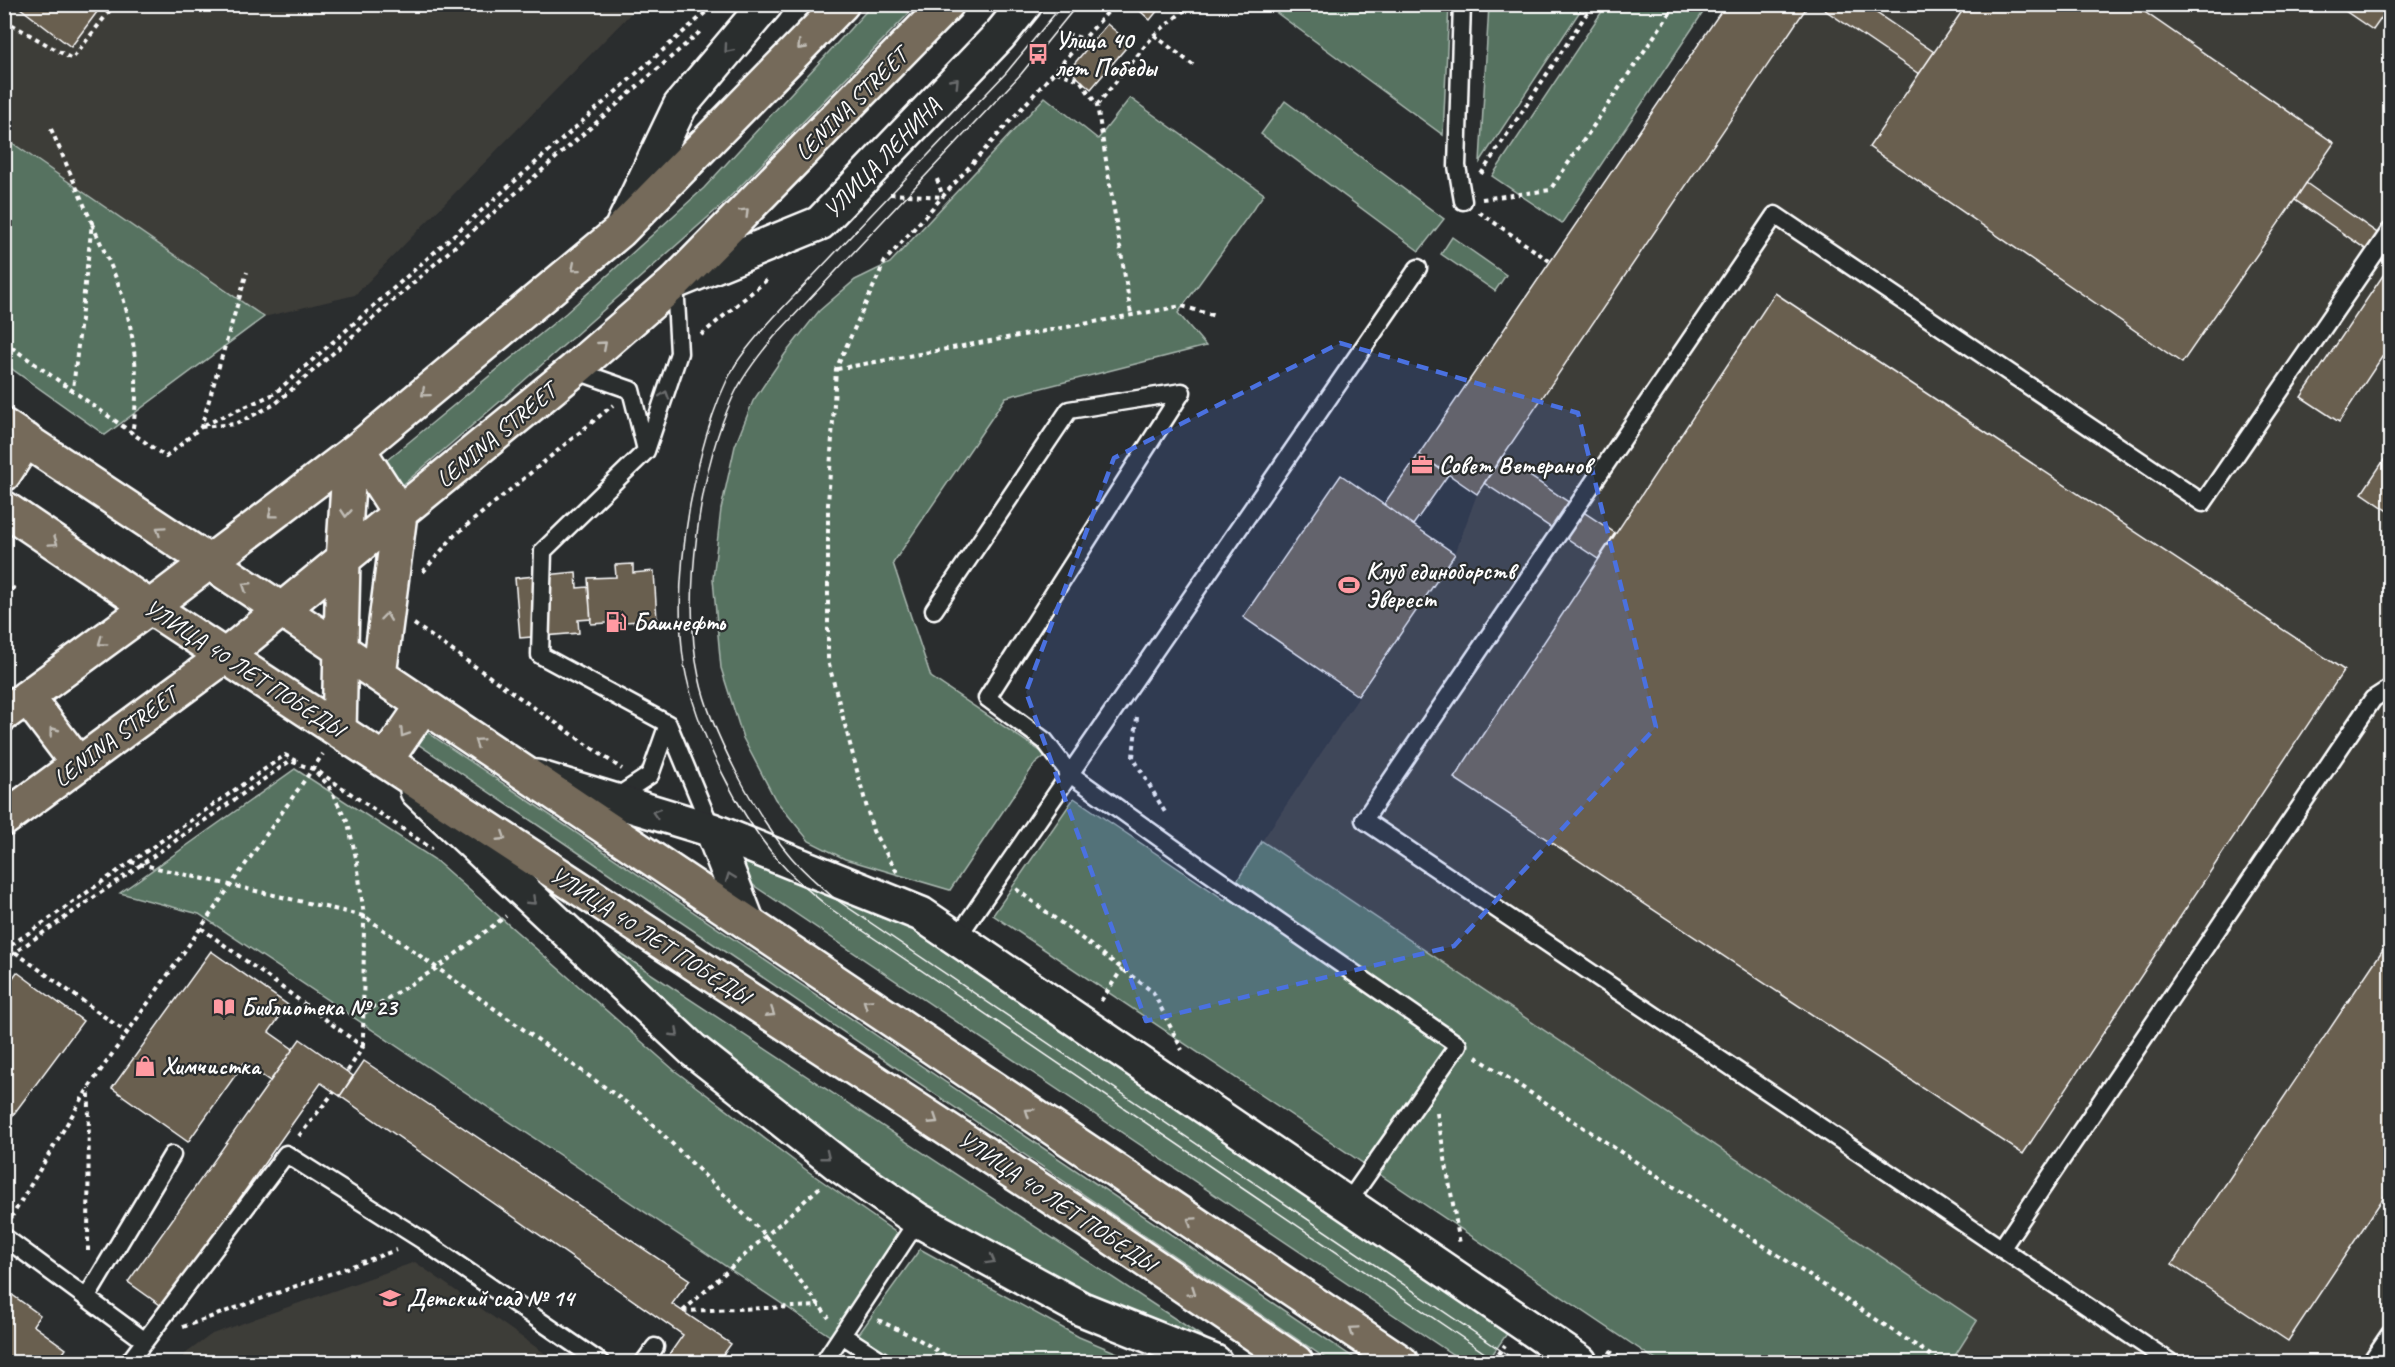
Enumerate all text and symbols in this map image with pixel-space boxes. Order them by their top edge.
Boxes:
place label: Улица 40 лет Победы [1055,25,1158,83]
street label: LENINA STREET [788,38,917,167]
one-way arrow [797,40,808,50]
one-way arrow [725,42,736,53]
bus stop icon: Улица 40 лет Победы [1026,42,1050,66]
one-way arrow [948,78,959,88]
street label: УЛИЦА ЛЕНИНА [817,91,948,225]
one-way arrow [737,208,748,219]
one-way arrow [571,261,582,272]
one-way arrow [596,341,607,352]
street label: LENINA STREET [430,373,566,494]
one-way arrow [421,386,432,397]
one-way arrow [657,390,670,401]
place label: Совет Ветеранов [1439,450,1596,480]
office icon: Совет Ветеранов [1410,453,1434,477]
one-way arrow [268,507,279,518]
one-way arrow [340,509,353,518]
one-way arrow [156,526,167,537]
one-way arrow [47,535,58,546]
place label: Клуб единоборств Эверест [1366,556,1520,614]
sports icon: Клуб единоборств Эверест [1337,573,1361,597]
one-way arrow [242,581,252,593]
street label: УЛИЦА 40 ЛЕТ ПОБЕДЫ [139,592,353,746]
place label: Башнефть [633,607,727,637]
fuel station icon: Башнефть [604,610,628,634]
one-way arrow [380,612,392,622]
one-way arrow [98,635,109,646]
street label: LENINA STREET [47,678,187,793]
one-way arrow [49,726,60,737]
one-way arrow [400,727,411,738]
one-way arrow [473,738,484,749]
one-way arrow [651,808,662,820]
one-way arrow [496,830,506,842]
street label: УЛИЦА 40 ЛЕТ ПОБЕДЫ [545,859,759,1013]
one-way arrow [725,872,738,883]
one-way arrow [524,893,535,904]
place label: Библиотека № 23 [241,992,399,1022]
library icon: Библиотека № 23 [212,995,236,1019]
one-way arrow [863,1000,874,1011]
one-way arrow [764,1006,775,1017]
one-way arrow [668,1026,678,1037]
place label: Химчистка [162,1051,262,1081]
shop icon: Химчистка [133,1054,157,1078]
one-way arrow [1025,1108,1036,1119]
one-way arrow [927,1113,938,1124]
street label: УЛИЦА 40 ЛЕТ ПОБЕДЫ [952,1124,1165,1281]
one-way arrow [820,1148,831,1159]
one-way arrow [1187,1217,1198,1228]
one-way arrow [985,1253,995,1264]
place label: Детский сад № 14 [407,1283,577,1313]
one-way arrow [1186,1285,1197,1296]
school or university icon: Детский сад № 14 [378,1286,402,1310]
one-way arrow [1348,1326,1359,1337]

